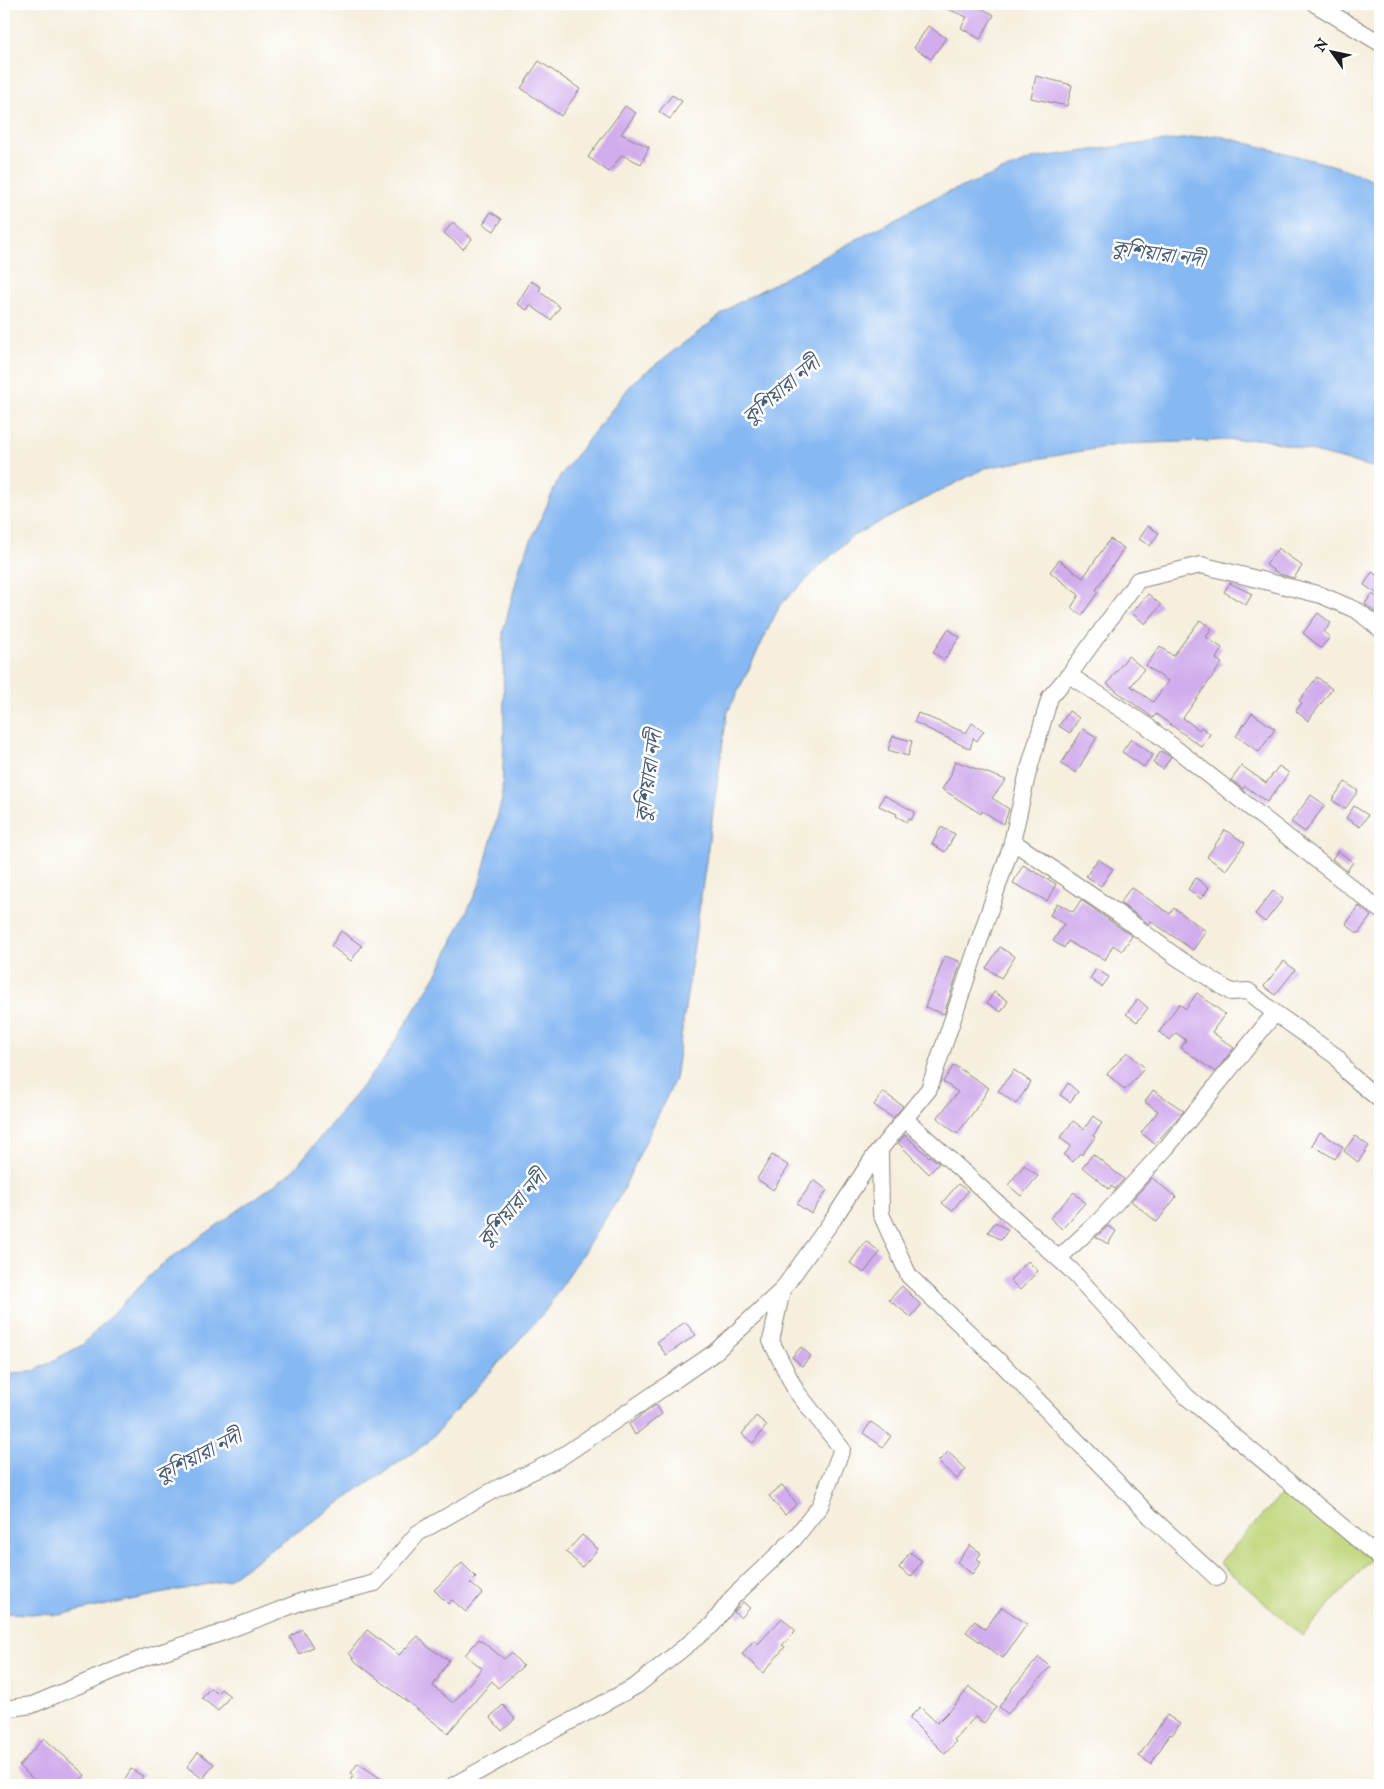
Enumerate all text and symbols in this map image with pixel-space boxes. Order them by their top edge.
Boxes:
north arrow [1306,28,1356,78]
text: N [1311,35,1333,56]
water label: কুশিয়ারা নদী [1110,234,1209,275]
water label: কুশিয়ারা নদী [737,348,828,431]
water label: কুশিয়ারা নদী [629,725,670,824]
water label: কুশিয়ারা নদী [472,1162,556,1253]
water label: কুশিয়ারা নদী [151,1422,249,1490]

